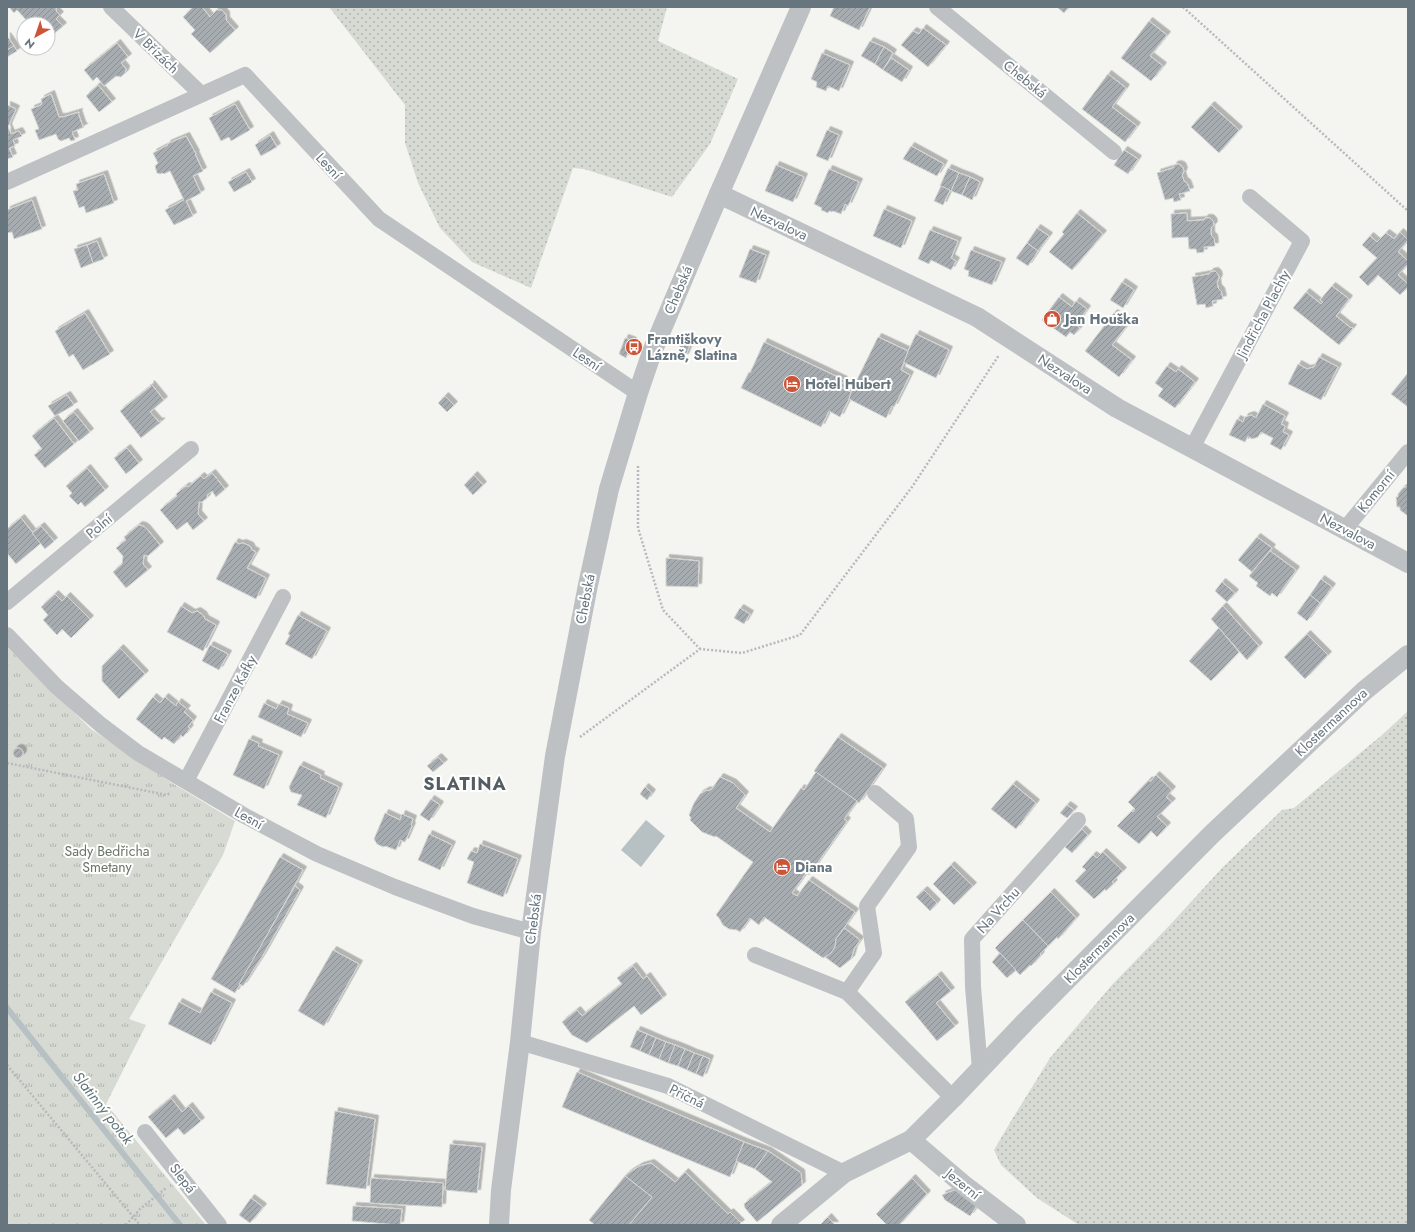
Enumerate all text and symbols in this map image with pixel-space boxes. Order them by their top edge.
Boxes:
north arrow [16,16,56,56]
street label: V Břízách [129,24,183,78]
text: N [21,35,38,53]
street label: Chebská [999,55,1051,103]
street label: Lesní [311,148,348,185]
street label: Nezvalova [747,201,811,245]
street label: Chebská [659,263,697,317]
street label: Jindřicha Plachty [1230,266,1295,363]
shop icon: Jan Houška [1042,309,1062,329]
place label: Jan Houška [1062,309,1139,329]
place label: Františkovy Lázně, Slatina [647,329,737,365]
bus stop icon: Františkovy Lázně, Slatina [624,337,644,357]
street label: Lesní [569,342,606,376]
street label: Nezvalova [1034,349,1096,399]
hotel icon: Hotel Hubert [782,374,802,394]
place label: Hotel Hubert [805,374,891,394]
street label: Komorní [1353,464,1400,517]
street label: Polní [81,508,118,543]
street label: Nezvalova [1316,508,1380,554]
street label: Chebská [570,572,600,626]
street label: Franze Kafky [209,651,262,727]
street label: Klostermannova [1290,683,1372,761]
district label: SLATINA [423,771,507,797]
street label: Lesní [231,802,268,835]
park label: Sady Bedřicha Smetany [65,841,149,877]
hotel icon: Diana [772,857,792,877]
place label: Diana [795,857,832,877]
street label: Na Vrchu [972,882,1024,938]
street label: Chebská [520,893,546,945]
street label: Klostermannova [1059,908,1139,988]
water label: Slatinný potok [68,1067,139,1150]
street label: Příčná [666,1079,708,1113]
street label: Slepá [165,1159,201,1197]
street label: Jezerní [940,1163,986,1205]

